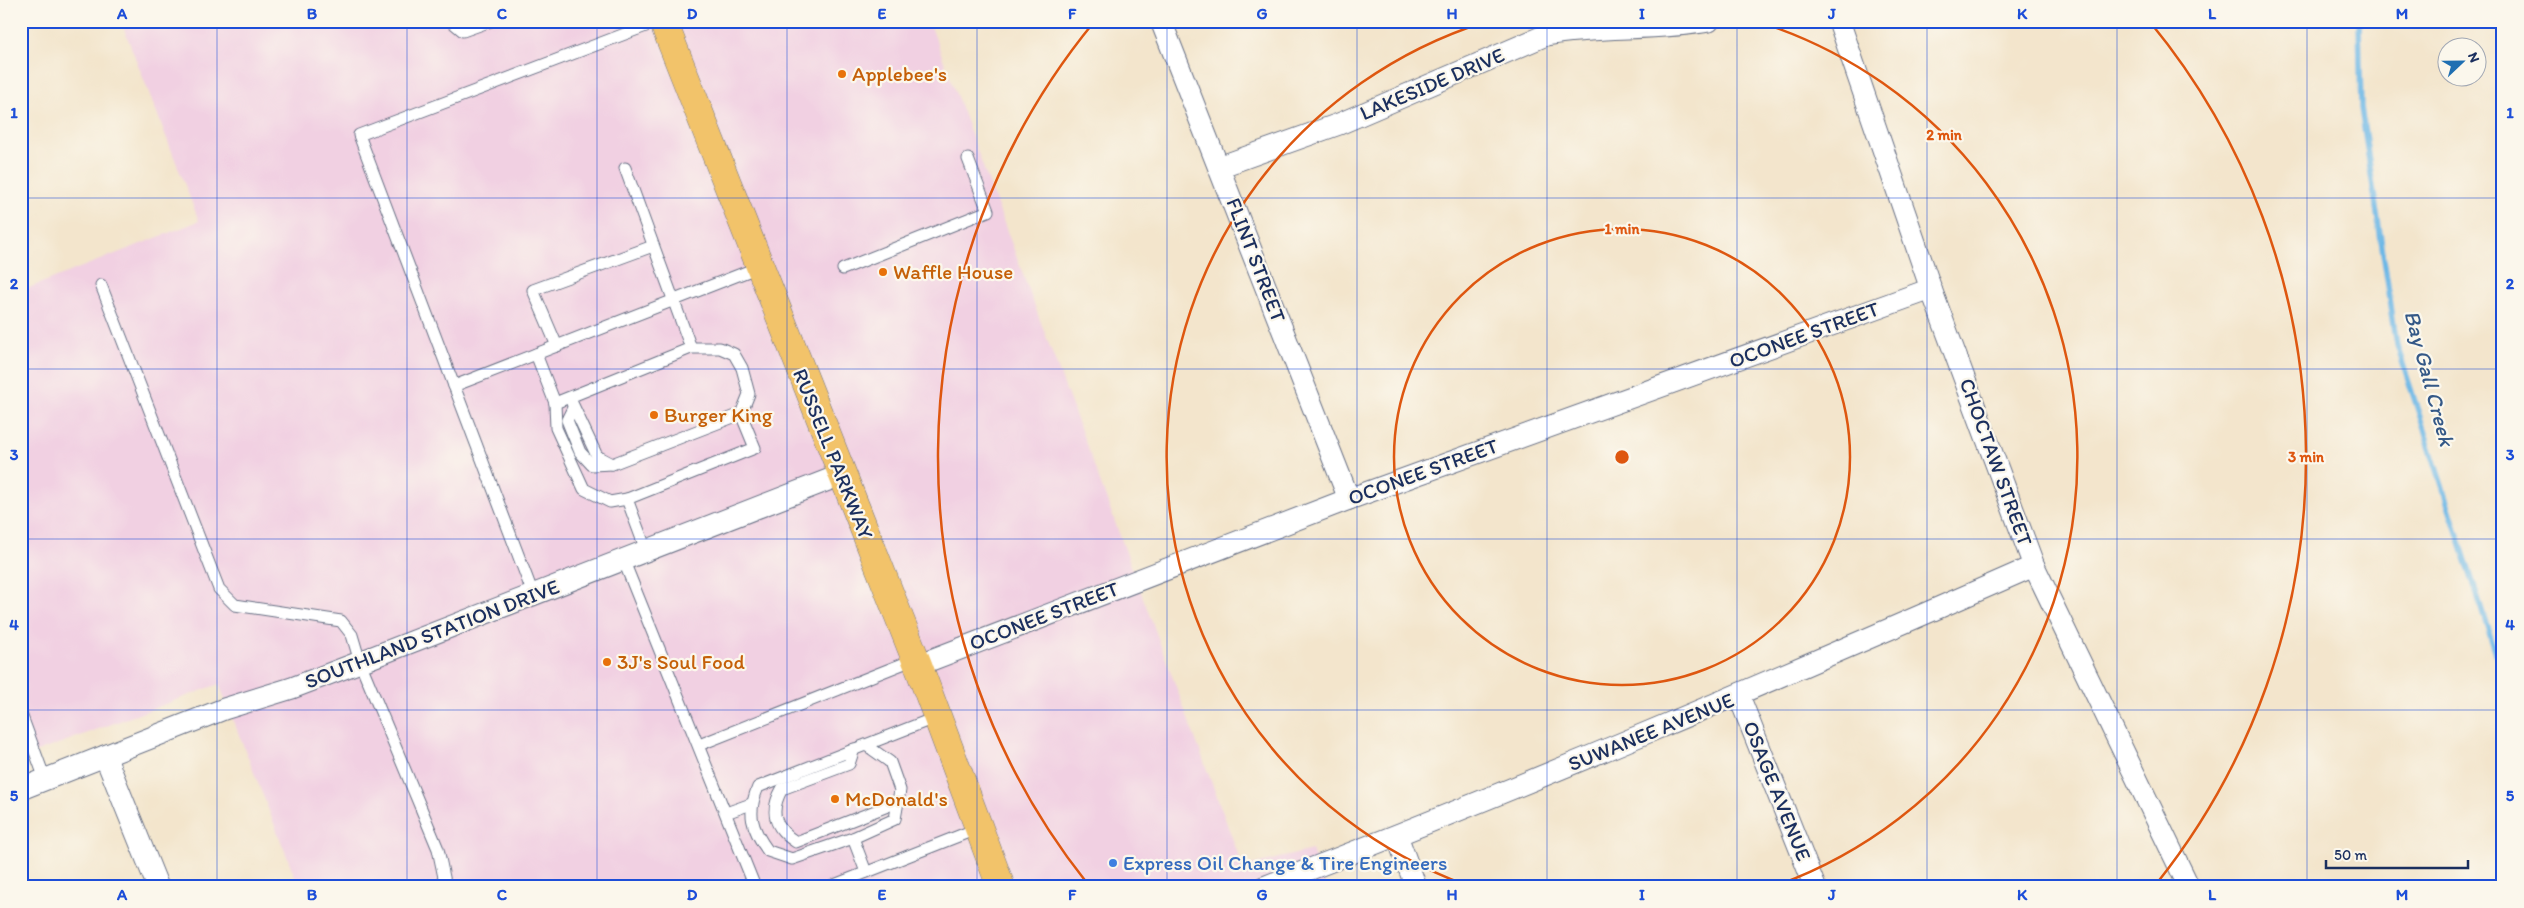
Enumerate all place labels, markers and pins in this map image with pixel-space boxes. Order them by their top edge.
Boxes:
place label: Applebee's [852,61,947,86]
marker: Applebee's [836,68,848,80]
place label: Waffle House [893,259,1013,284]
marker: Waffle House [877,266,889,278]
place label: Burger King [664,402,773,427]
marker: Burger King [648,409,660,421]
centre of rings [1613,448,1631,466]
place label: 3J's Soul Food [617,649,746,674]
marker: 3J's Soul Food [601,656,613,668]
place label: McDonald's [845,786,948,811]
marker: McDonald's [829,793,841,805]
place label: Express Oil Change & Tire Engineers [1123,850,1447,875]
marker: Express Oil Change & Tire Engineers [1107,857,1119,869]

